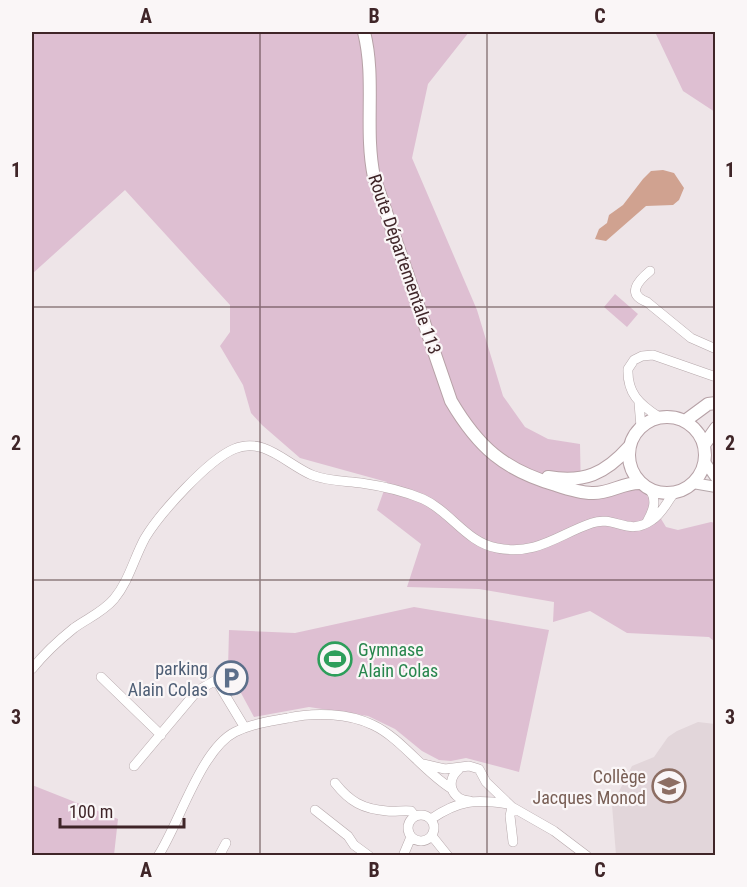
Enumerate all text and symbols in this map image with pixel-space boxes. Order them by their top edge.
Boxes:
text: A [140,4,152,28]
text: B [368,4,380,28]
text: C [594,4,606,28]
text: 1 [11,158,21,182]
text: 1 [725,158,735,182]
street label: Route Départementale 113 [364,171,446,357]
text: 2 [11,431,21,455]
text: 2 [725,431,735,455]
place label: Gymnase Alain Colas [358,639,438,681]
sports icon: Gymnase Alain Colas [317,641,353,677]
place label: parking Alain Colas [128,658,208,700]
parking icon: parking Alain Colas [213,660,249,696]
text: 3 [11,705,21,729]
text: 3 [725,705,735,729]
place label: Collège Jacques Monod [533,766,646,808]
school or university icon: Collège Jacques Monod [651,768,687,804]
scale bar [60,791,184,829]
text: 100 m [69,801,113,822]
text: A [140,858,152,882]
text: B [368,858,380,882]
text: C [594,858,606,882]

